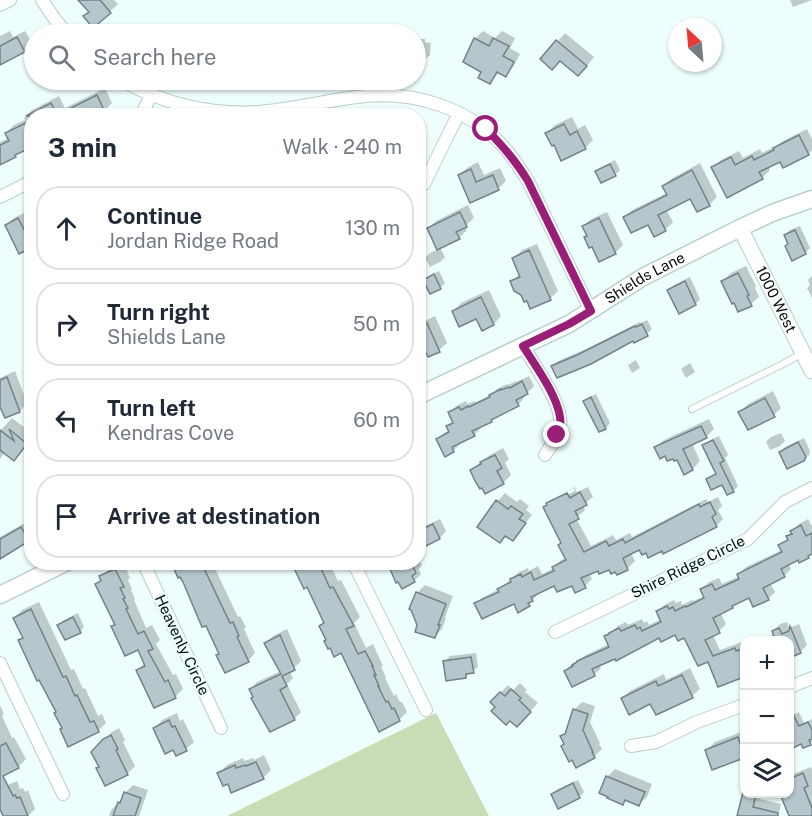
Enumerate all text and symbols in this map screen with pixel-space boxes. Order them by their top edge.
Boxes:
north arrow [668,18,722,72]
search box [24,24,426,90]
icon: search [45,41,78,74]
text: Search here [93,44,217,70]
route start [472,115,498,141]
text: 3 min [48,132,117,163]
text: Walk · 240 m [282,135,402,159]
text: Continue [107,203,202,229]
icon: ahead [50,212,83,245]
text: 130 m [345,216,400,240]
text: Jordan Ridge Road [107,229,279,253]
street label: Shields Lane [601,248,687,307]
street label: 1000 West [753,263,800,335]
text: Turn right [107,299,210,325]
icon: right [50,308,83,341]
text: 50 m [353,312,400,336]
text: Shields Lane [107,325,226,349]
text: Turn left [107,395,196,421]
icon: left [50,404,83,437]
text: 60 m [353,408,400,432]
text: Kendras Cove [107,421,234,445]
route end [543,421,569,447]
icon: arrive [50,500,83,533]
text: Arrive at destination [107,503,320,529]
street label: Shire Ridge Circle [628,532,748,602]
street label: Heavenly Circle [152,592,213,698]
map controls [740,636,794,798]
button: + [740,636,794,690]
button: − [740,690,794,744]
button: layers [740,744,794,798]

